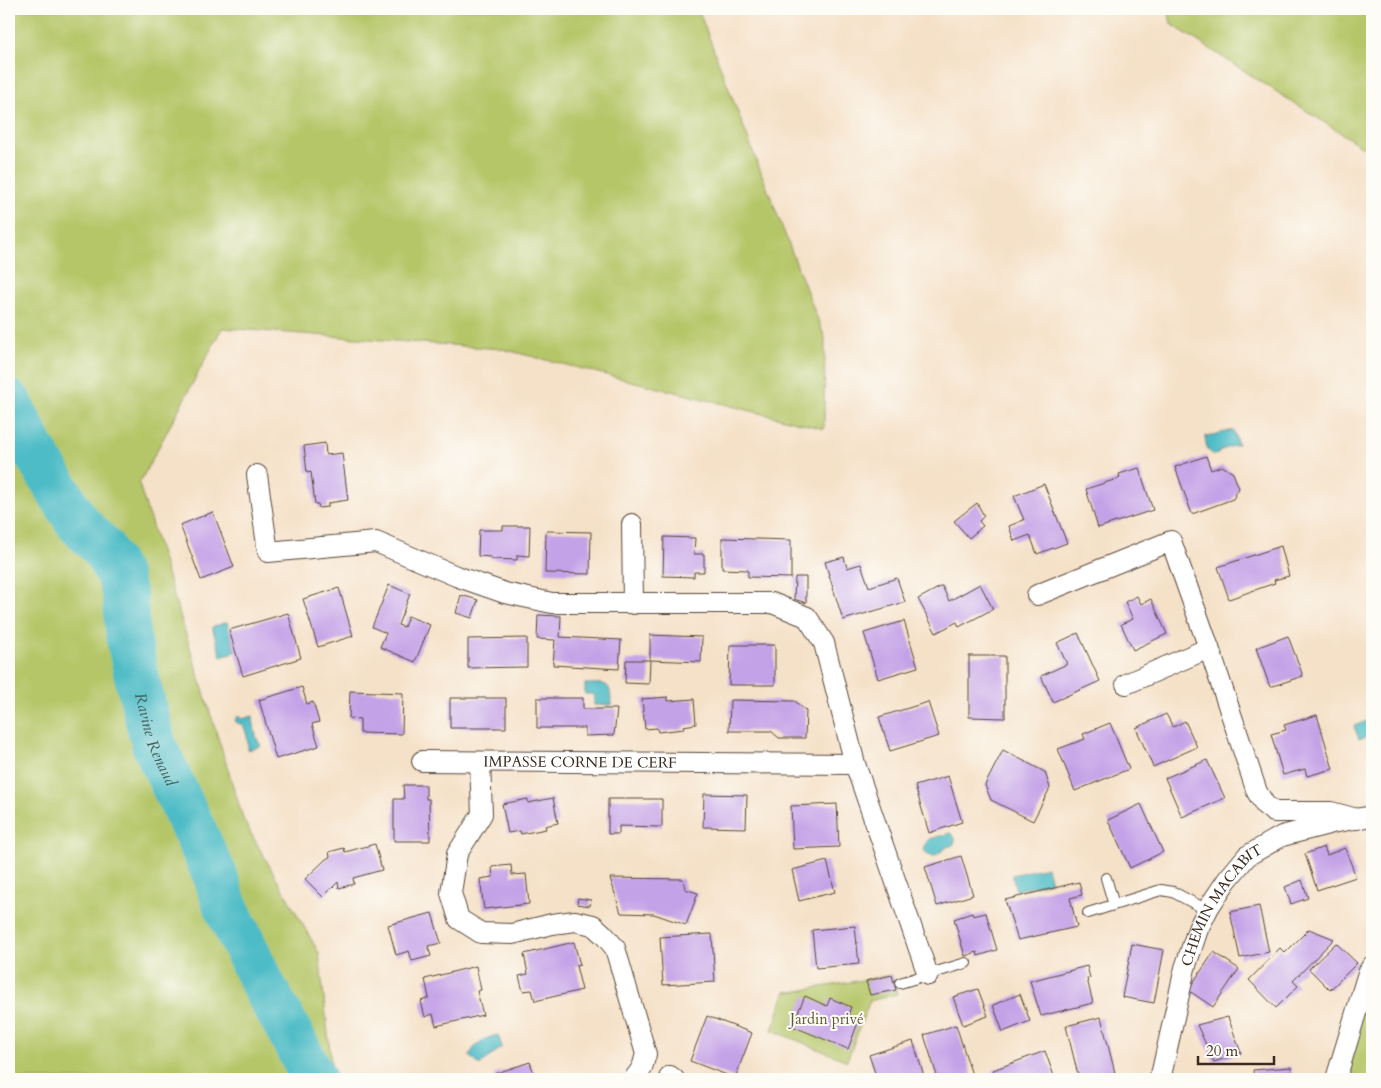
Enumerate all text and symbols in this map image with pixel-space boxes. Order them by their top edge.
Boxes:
water label: Ravine Renaud [129,690,182,791]
street label: IMPASSE CORNE DE CERF [483,751,677,773]
street label: CHEMIN MACABIT [1176,839,1266,969]
park label: Jardin privé [788,1009,864,1029]
scale bar [1198,1033,1275,1065]
text: 20 m [1206,1041,1238,1061]

